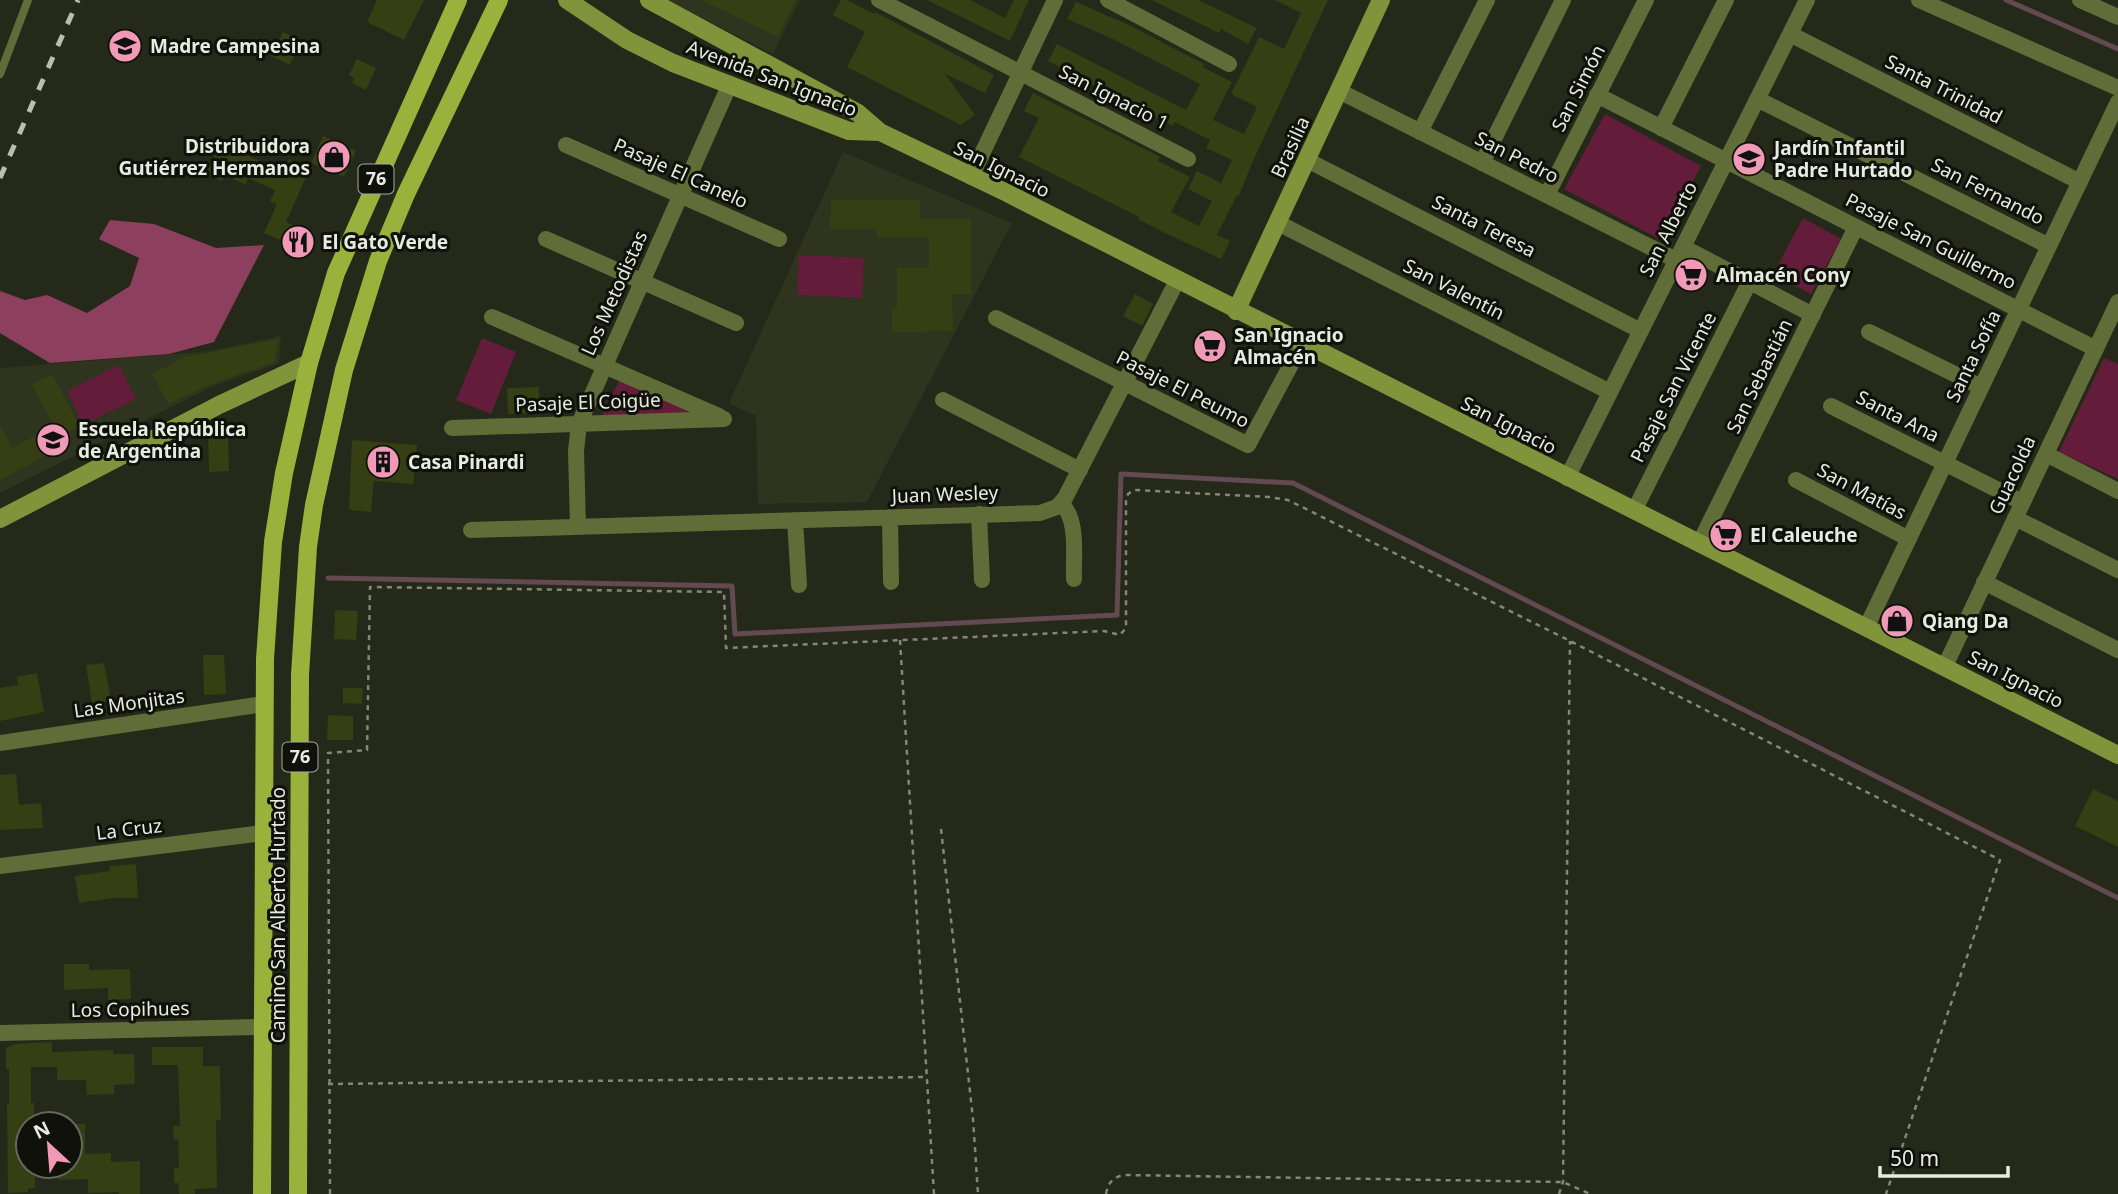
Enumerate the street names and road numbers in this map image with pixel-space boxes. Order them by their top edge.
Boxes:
street label: Avenida San Ignacio [683,34,861,122]
street label: San Simón [1545,40,1611,136]
street label: Santa Trinidad [1881,48,2007,130]
street label: San Ignacio 1 [1055,58,1173,136]
street label: Brasilia [1264,112,1316,182]
street label: San Pedro [1471,125,1563,189]
street label: Pasaje El Canelo [610,132,752,214]
street label: San Ignacio [950,135,1054,203]
street label: San Fernando [1927,151,2049,231]
road number: 76 [358,164,394,194]
street label: San Alberto [1633,177,1703,281]
street label: Pasaje San Guillermo [1841,187,2021,295]
street label: Santa Teresa [1428,189,1540,263]
street label: Los Metodistas [575,226,653,360]
street label: San Valentín [1399,252,1509,326]
street label: Santa Sofía [1940,306,2006,406]
street label: Pasaje San Vicente [1624,307,1722,467]
street label: San Sebastián [1720,314,1798,438]
street label: Pasaje El Peumo [1112,344,1254,434]
street label: Santa Ana [1852,384,1944,448]
street label: Pasaje El Coigüe [515,386,661,418]
street label: San Ignacio [1457,390,1561,460]
street label: Guacolda [1982,431,2042,519]
street label: San Matías [1813,457,1911,525]
street label: Juan Wesley [889,479,999,509]
street label: San Ignacio [1964,644,2068,714]
street label: Las Monjitas [72,682,186,724]
road number: 76 [282,742,318,772]
street label: Camino San Alberto Hurtado [265,787,291,1043]
street label: La Cruz [95,812,163,846]
street label: Los Copihues [70,995,190,1023]

